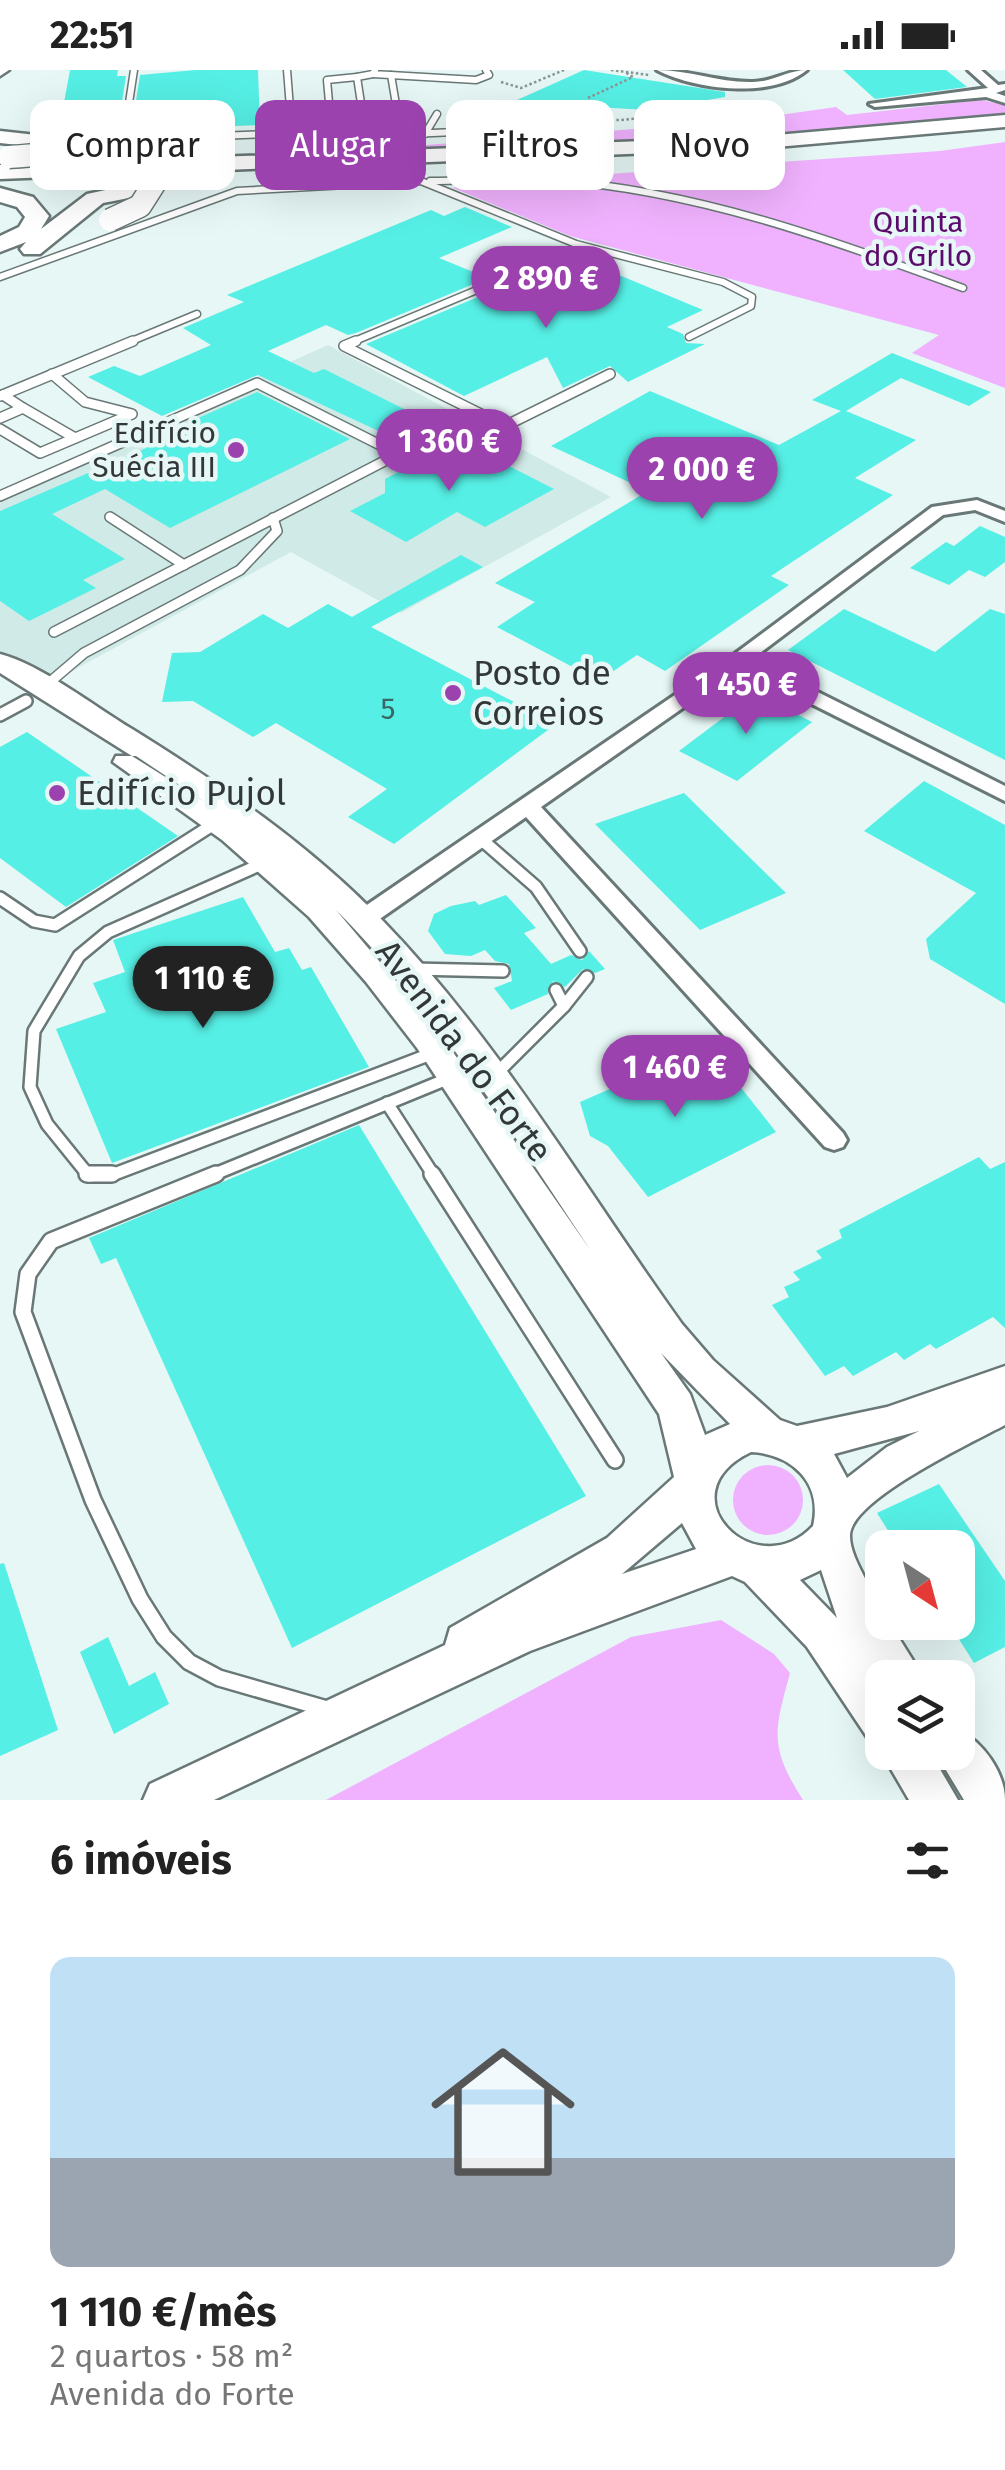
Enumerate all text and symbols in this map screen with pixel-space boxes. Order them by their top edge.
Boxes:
text: 22:51 [50,12,135,58]
chip: Comprar [30,100,235,190]
chip: Alugar [255,100,426,190]
chip: Filtros [446,100,614,190]
chip: Novo [634,100,785,190]
park label: Quinta do Grilo [864,204,972,274]
pin: 2 890 € [454,246,638,331]
text: 2 890 € [493,259,599,297]
pin: 1 360 € [357,409,541,494]
place label: Edifício Suécia III [92,415,216,485]
text: 1 360 € [398,422,500,460]
pin: 2 000 € [610,437,794,522]
marker: Edifício Suécia III [225,439,247,461]
text: 2 000 € [649,450,755,488]
place label: Posto de Correios [473,652,611,734]
pin: 1 450 € [654,652,838,737]
text: 1 450 € [695,665,797,703]
marker: Posto de Correios [442,682,464,704]
house number: 5 [380,691,396,727]
place label: Edifício Pujol [77,772,286,814]
marker: Edifício Pujol [46,782,68,804]
street label: Avenida do Forte [367,932,561,1170]
pin: 1 110 € [111,946,295,1031]
text: 1 110 € [155,959,251,997]
pin: 1 460 € [583,1035,767,1120]
text: 1 460 € [623,1048,727,1086]
north arrow [865,1530,975,1640]
map controls [865,1530,975,1770]
button: layers [865,1660,975,1770]
icon: filters [900,1833,955,1888]
text: 6 imóveis [50,1835,232,1885]
icon: home [413,2022,593,2202]
text: 1 110 €/mês [50,2287,277,2337]
text: 2 quartos · 58 m² [50,2337,293,2375]
text: Avenida do Forte [50,2375,295,2413]

